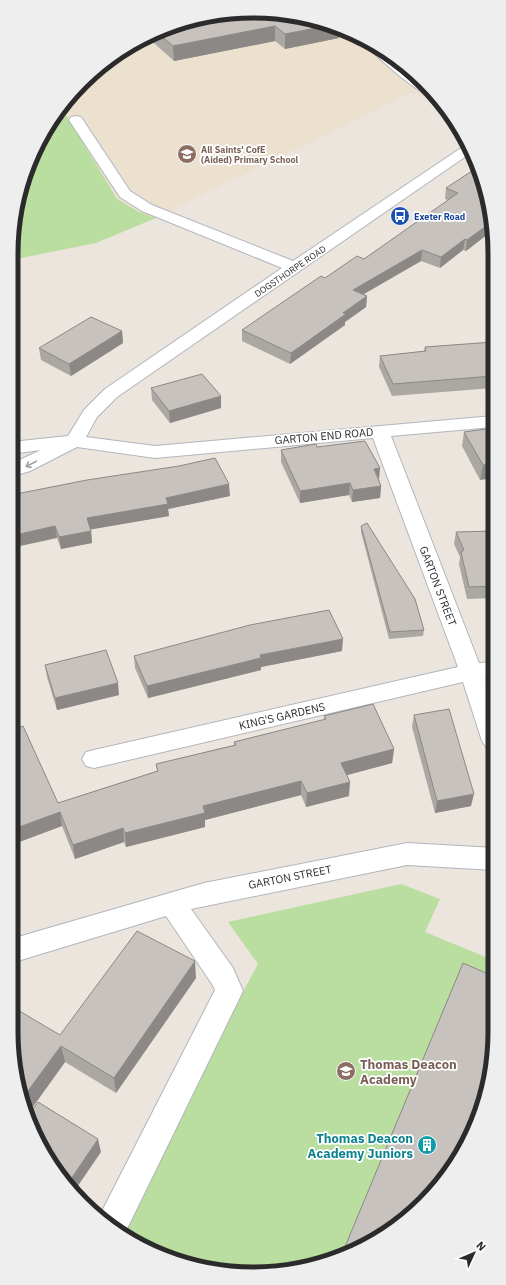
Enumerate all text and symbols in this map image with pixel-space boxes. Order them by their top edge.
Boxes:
school or university icon: All Saints' CofE (Aided) Primary School [176,143,198,165]
place label: All Saints' CofE (Aided) Primary School [201,144,299,165]
bus stop icon: Exeter Road [389,205,411,227]
place label: Exeter Road [414,211,465,222]
street label: DOGSTHORPE ROAD [252,243,328,299]
street label: GARTON END ROAD [274,425,374,447]
one-way arrow [25,460,37,468]
street label: GARTON STREET [416,544,460,629]
street label: KING'S GARDENS [238,699,326,733]
street label: GARTON STREET [247,862,333,892]
place label: Thomas Deacon Academy [360,1056,457,1088]
school or university icon: Thomas Deacon Academy [335,1060,357,1082]
place label: Thomas Deacon Academy Juniors [308,1130,413,1162]
building icon: Thomas Deacon Academy Juniors [416,1134,438,1156]
north arrow [454,1233,494,1273]
text: N [473,1238,489,1254]

